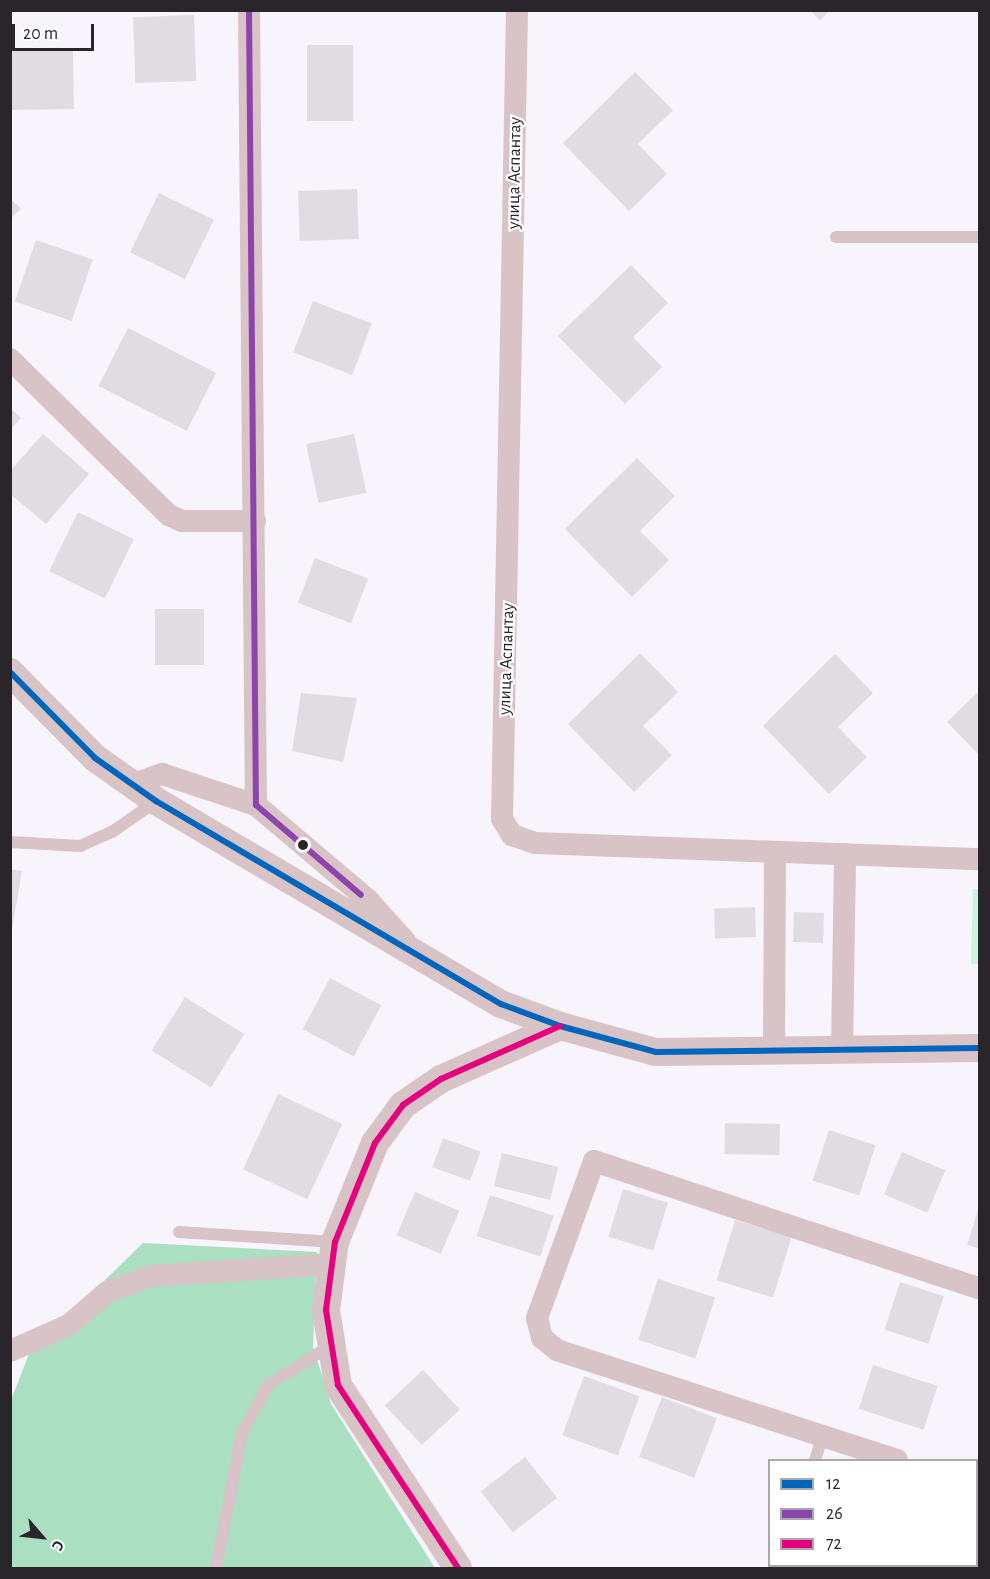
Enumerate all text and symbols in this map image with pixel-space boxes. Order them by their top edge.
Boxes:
scale bar [15,12,98,50]
text: 20 m [23,25,58,43]
street label: улица Аспантау [503,117,527,229]
street label: улица Аспантау [494,603,520,715]
unlabelled marker [297,839,309,851]
legend [768,1459,978,1567]
text: 12 [826,1475,840,1493]
text: 26 [826,1505,843,1523]
north arrow [12,1507,72,1567]
text: 72 [826,1535,842,1553]
text: С [49,1538,67,1553]

